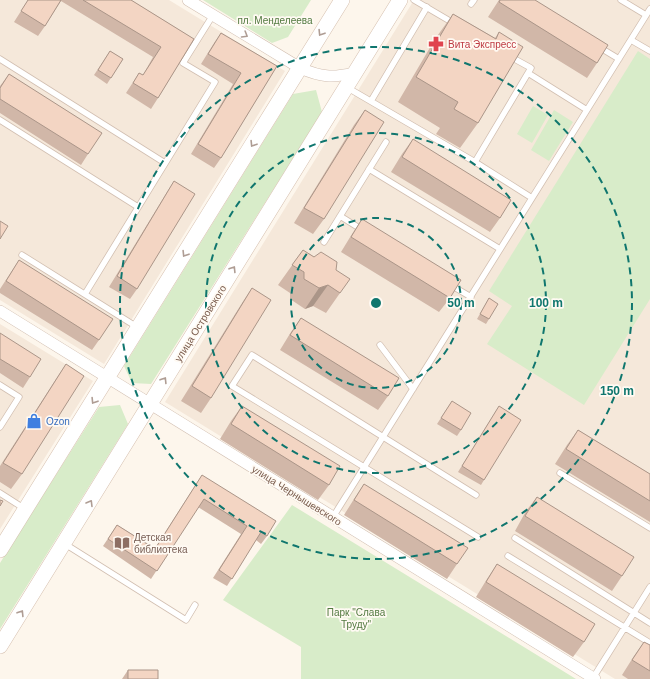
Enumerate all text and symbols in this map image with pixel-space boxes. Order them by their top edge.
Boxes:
park label: пл. Менделеева [237,15,313,26]
one-way arrow [319,29,326,36]
one-way arrow [241,30,248,38]
pharmacy icon: Вита Экспресс [427,35,445,53]
place label: Вита Экспресс [448,39,516,50]
one-way arrow [250,140,258,147]
one-way arrow [182,250,189,257]
one-way arrow [228,266,235,273]
street label: улица Островского [172,283,229,363]
centre of rings [369,296,383,310]
text: 50 m [447,296,475,310]
text: 100 m [529,296,563,310]
one-way arrow [160,377,167,384]
text: 150 m [600,384,634,398]
one-way arrow [92,396,99,403]
shop icon: Ozon [25,412,43,430]
place label: Ozon [46,416,70,427]
street label: улица Чернышевского [250,463,344,528]
one-way arrow [85,500,92,507]
place label: Детская библиотека [134,532,188,555]
library icon: Детская библиотека [113,534,131,552]
park label: Парк "Слава Труду" [327,607,386,630]
one-way arrow [16,610,24,617]

